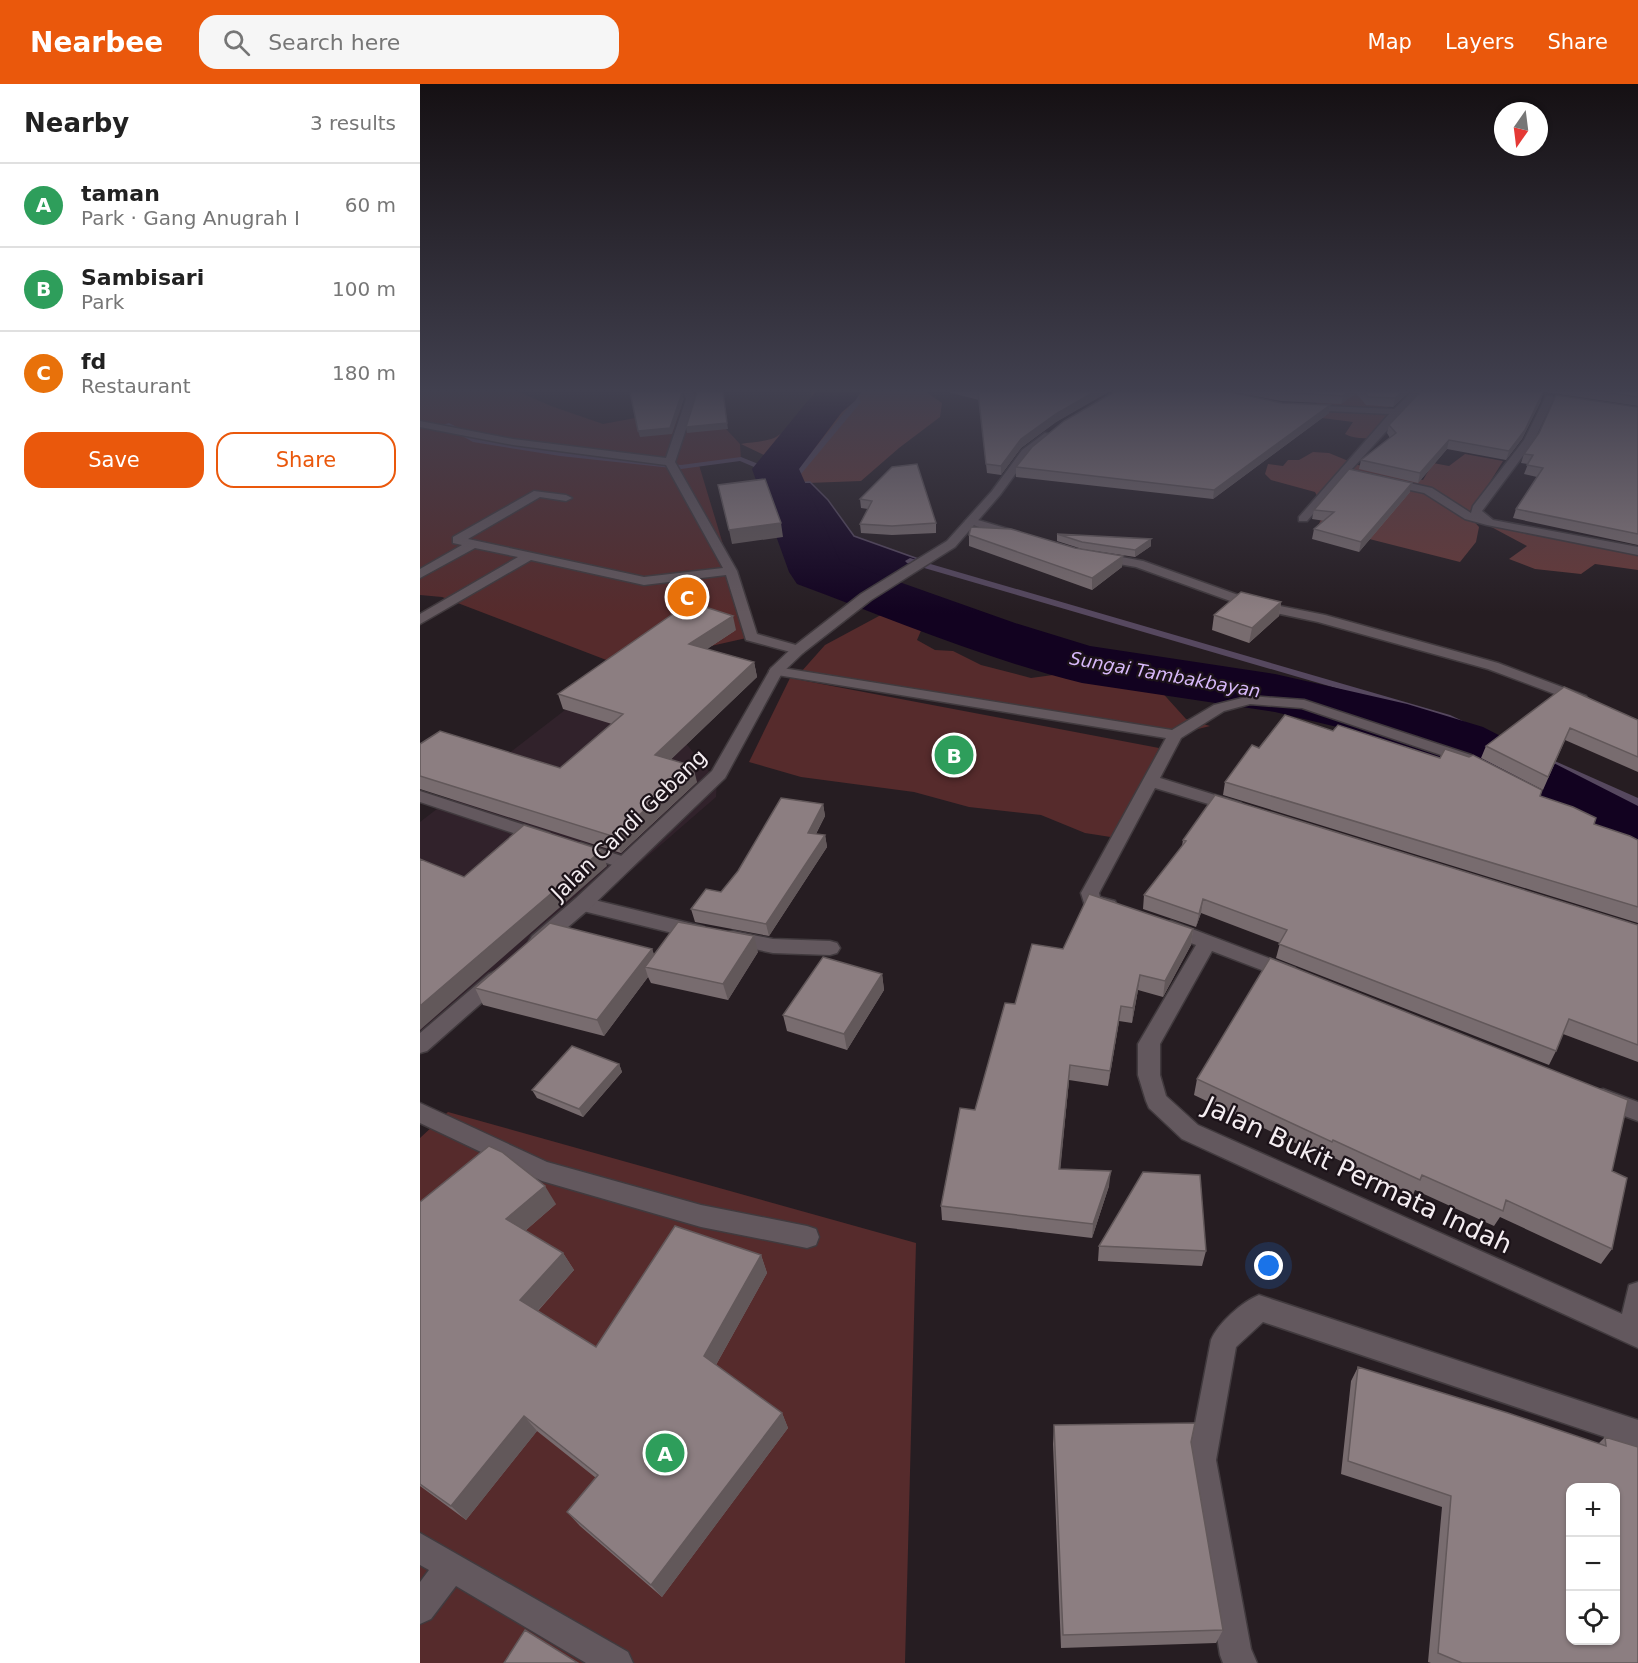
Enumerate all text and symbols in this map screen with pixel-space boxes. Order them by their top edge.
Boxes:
search box [199,15,619,69]
text: Nearbee [30,26,163,59]
icon: search [220,26,253,59]
text: Search here [268,30,400,55]
text: Map [1368,30,1412,54]
text: Layers [1445,30,1514,54]
text: Share [1547,30,1608,54]
north arrow [1494,102,1548,156]
text: Nearby [24,108,129,138]
text: 3 results [310,111,396,135]
text: taman [81,181,160,206]
text: A [36,193,51,217]
text: 60 m [345,193,396,217]
text: Park · Gang Anugrah I [81,206,300,230]
text: Sambisari [81,265,204,290]
text: B [36,277,51,301]
text: 100 m [332,277,396,301]
text: Park [81,290,124,314]
text: fd [81,349,106,374]
text: C [36,361,51,385]
text: 180 m [332,361,396,385]
text: Restaurant [81,374,191,398]
button: Save [24,432,204,488]
button: Share [216,432,396,488]
pin: C [668,574,706,620]
water label: Sungai Tambakbayan [1068,647,1262,702]
pin: B [934,732,974,778]
street label: Jalan Candi Gebang [545,745,712,907]
street label: Jalan Bukit Permata Indah [1197,1090,1517,1260]
your location [1254,1251,1283,1280]
pin: A [646,1430,684,1476]
map controls [1566,1483,1620,1645]
button: + [1566,1483,1620,1537]
button: − [1566,1537,1620,1591]
button: locate [1566,1591,1620,1645]

